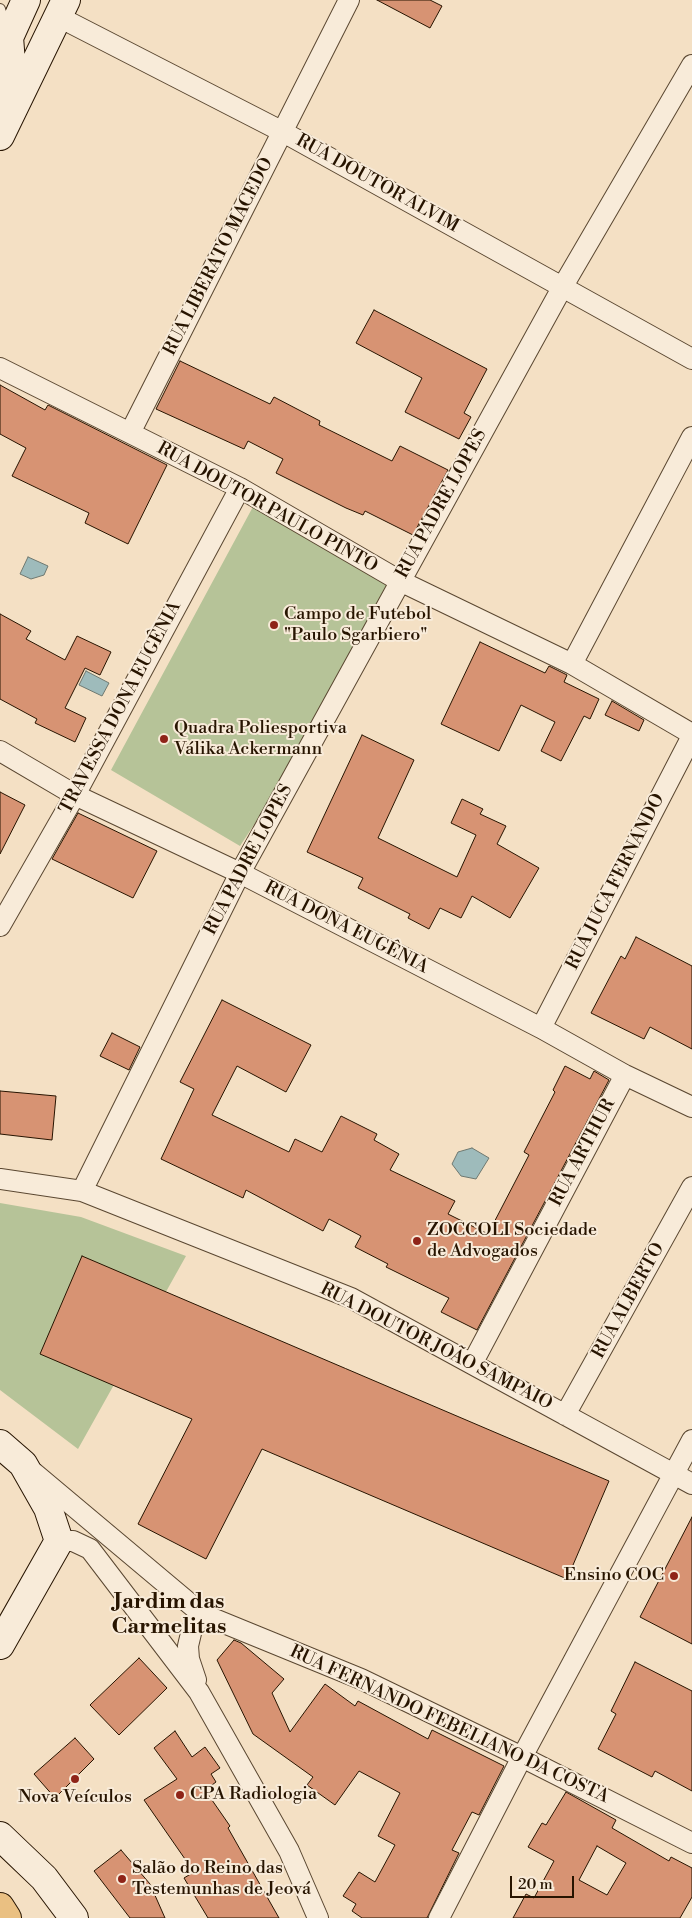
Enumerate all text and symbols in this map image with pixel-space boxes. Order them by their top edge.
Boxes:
street label: RUA DOUTOR ALVIM [292,130,462,238]
street label: RUA LIBERATO MACEDO [160,154,278,360]
street label: RUA PADRE LOPES [392,426,492,582]
street label: RUA DOUTOR PAULO PINTO [153,438,381,578]
street label: TRAVESSA DONA EUGÊNIA [56,598,186,818]
place label: Campo de Futebol "Paulo Sgarbiero" [284,604,431,646]
marker: Campo de Futebol "Paulo Sgarbiero" [268,619,280,631]
place label: Quadra Poliesportiva Válika Ackermann [174,718,347,761]
marker: Quadra Poliesportiva Válika Ackermann [158,733,170,745]
street label: RUA PADRE LOPES [200,781,298,939]
street label: RUA JUCA FERNANDO [562,790,670,974]
street label: RUA DONA EUGÊNIA [260,877,432,979]
street label: RUA ARTHUR [546,1096,620,1210]
place label: ZOCCOLI Sociedade de Advogados [427,1220,597,1262]
marker: ZOCCOLI Sociedade de Advogados [411,1235,423,1247]
street label: RUA ALBERTO [588,1239,670,1363]
street label: RUA DOUTOR JOÃO SAMPAIO [316,1279,556,1415]
place label: Ensino COC [564,1565,664,1587]
marker: Ensino COC [668,1570,680,1582]
district label: Jardim das Carmelitas [112,1590,226,1642]
street label: RUA FERNANDO FEBELIANO DA COSTA [286,1641,612,1809]
marker: Nova Veículos [69,1773,81,1785]
place label: CPA Radiologia [190,1784,317,1806]
place label: Nova Veículos [18,1787,132,1809]
marker: CPA Radiologia [174,1789,186,1801]
place label: Salão do Reino das Testemunhas de Jeová [132,1858,311,1900]
scale bar [512,1866,576,1898]
marker: Salão do Reino das Testemunhas de Jeová [116,1873,128,1885]
text: 20 m [518,1875,553,1894]

